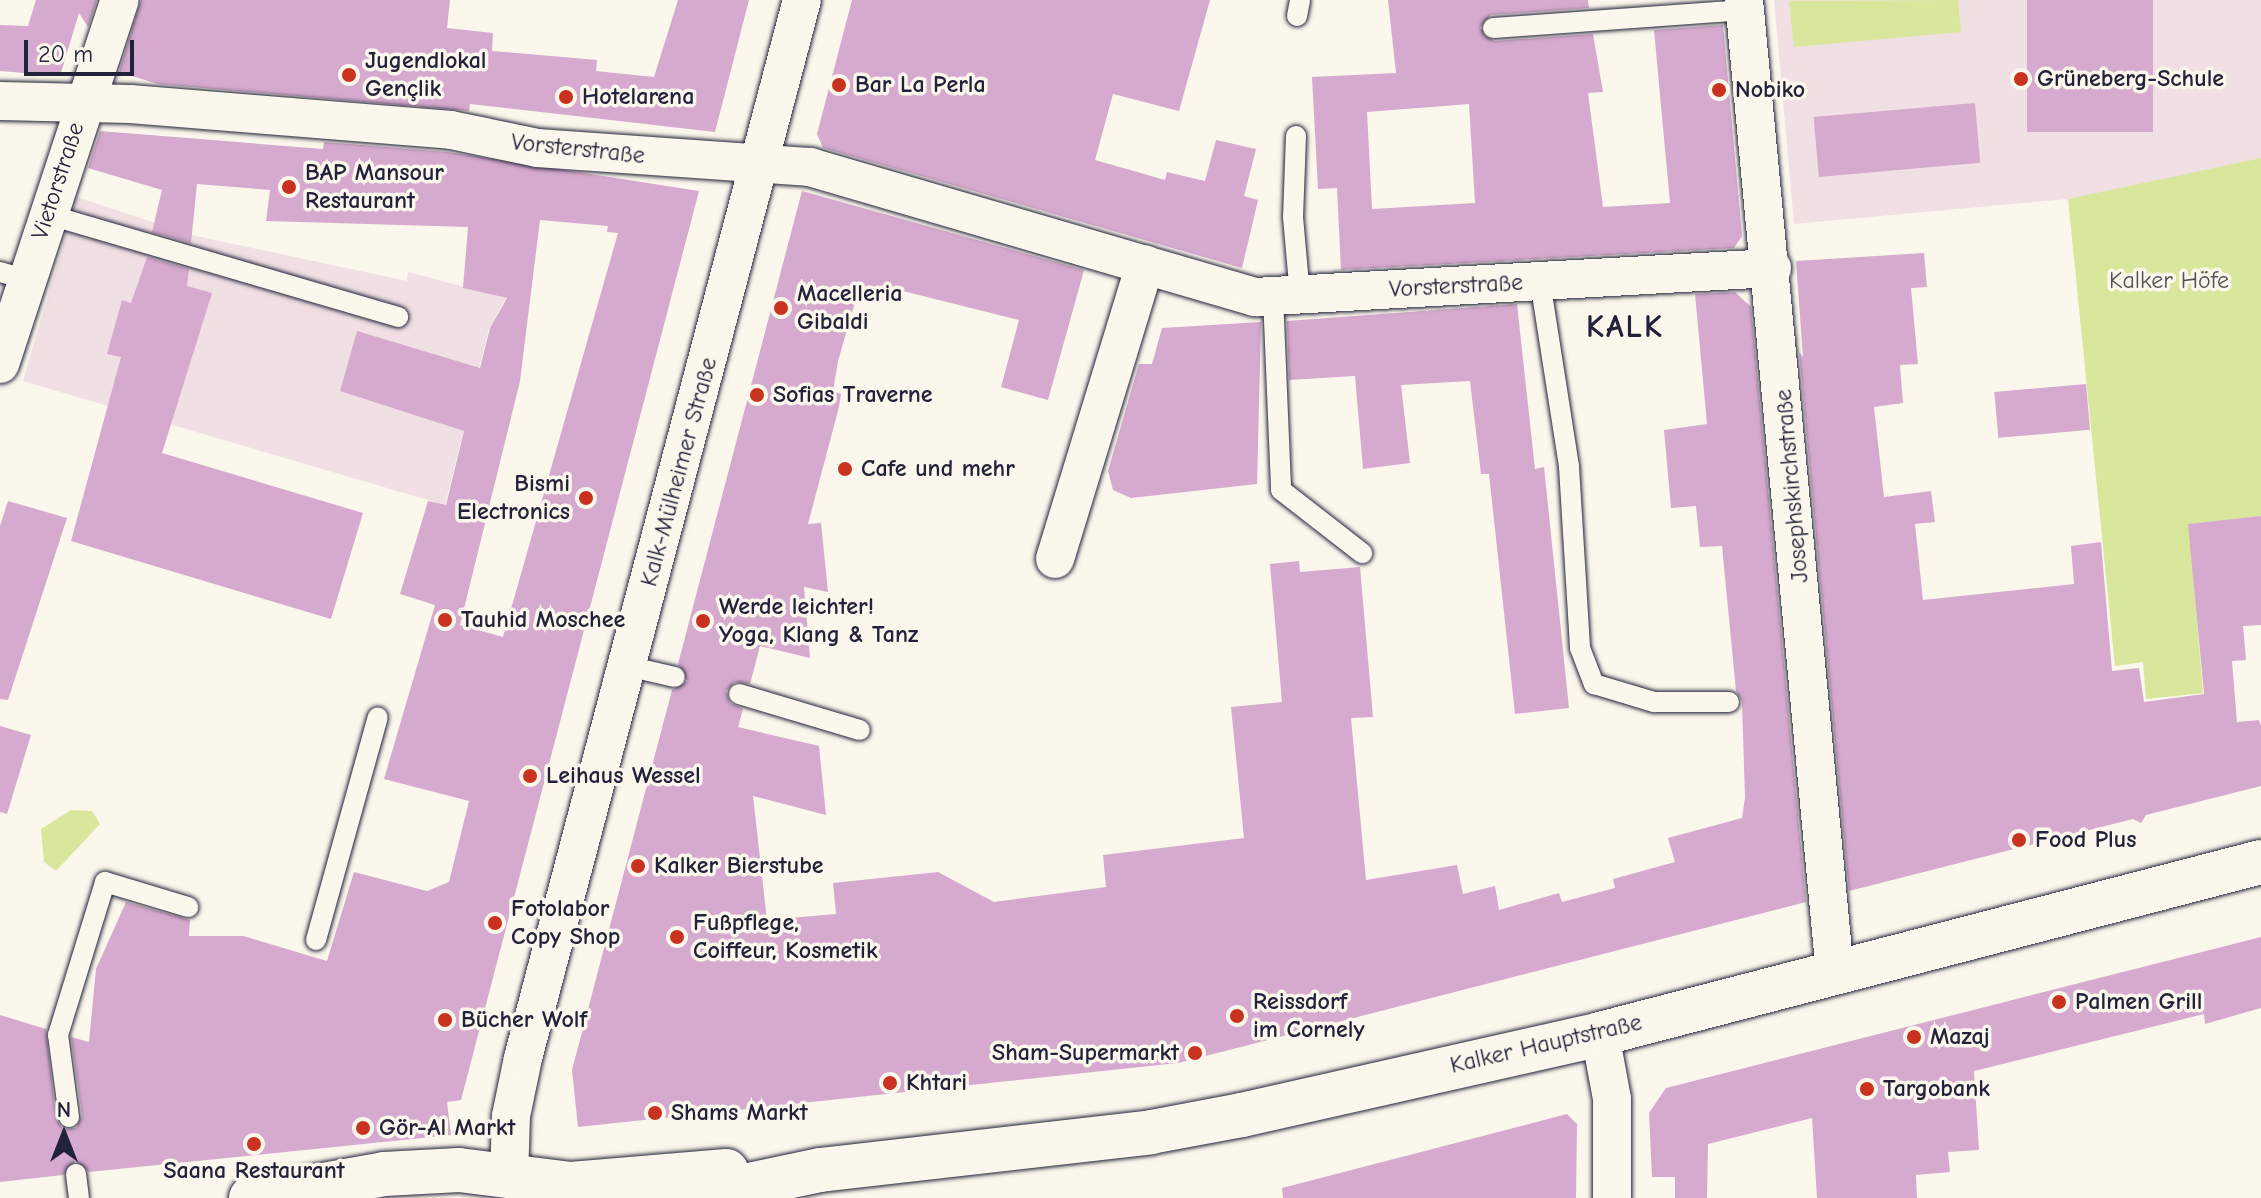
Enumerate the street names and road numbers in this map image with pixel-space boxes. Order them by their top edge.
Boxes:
street label: Vietorstraße [26,119,90,243]
street label: Vorsterstraße [510,128,646,170]
street label: Vorsterstraße [1388,268,1524,304]
street label: Kalk-Mülheimer Straße [635,354,723,590]
street label: Josephskirchstraße [1769,388,1815,584]
street label: Kalker Hauptstraße [1447,1008,1645,1080]

